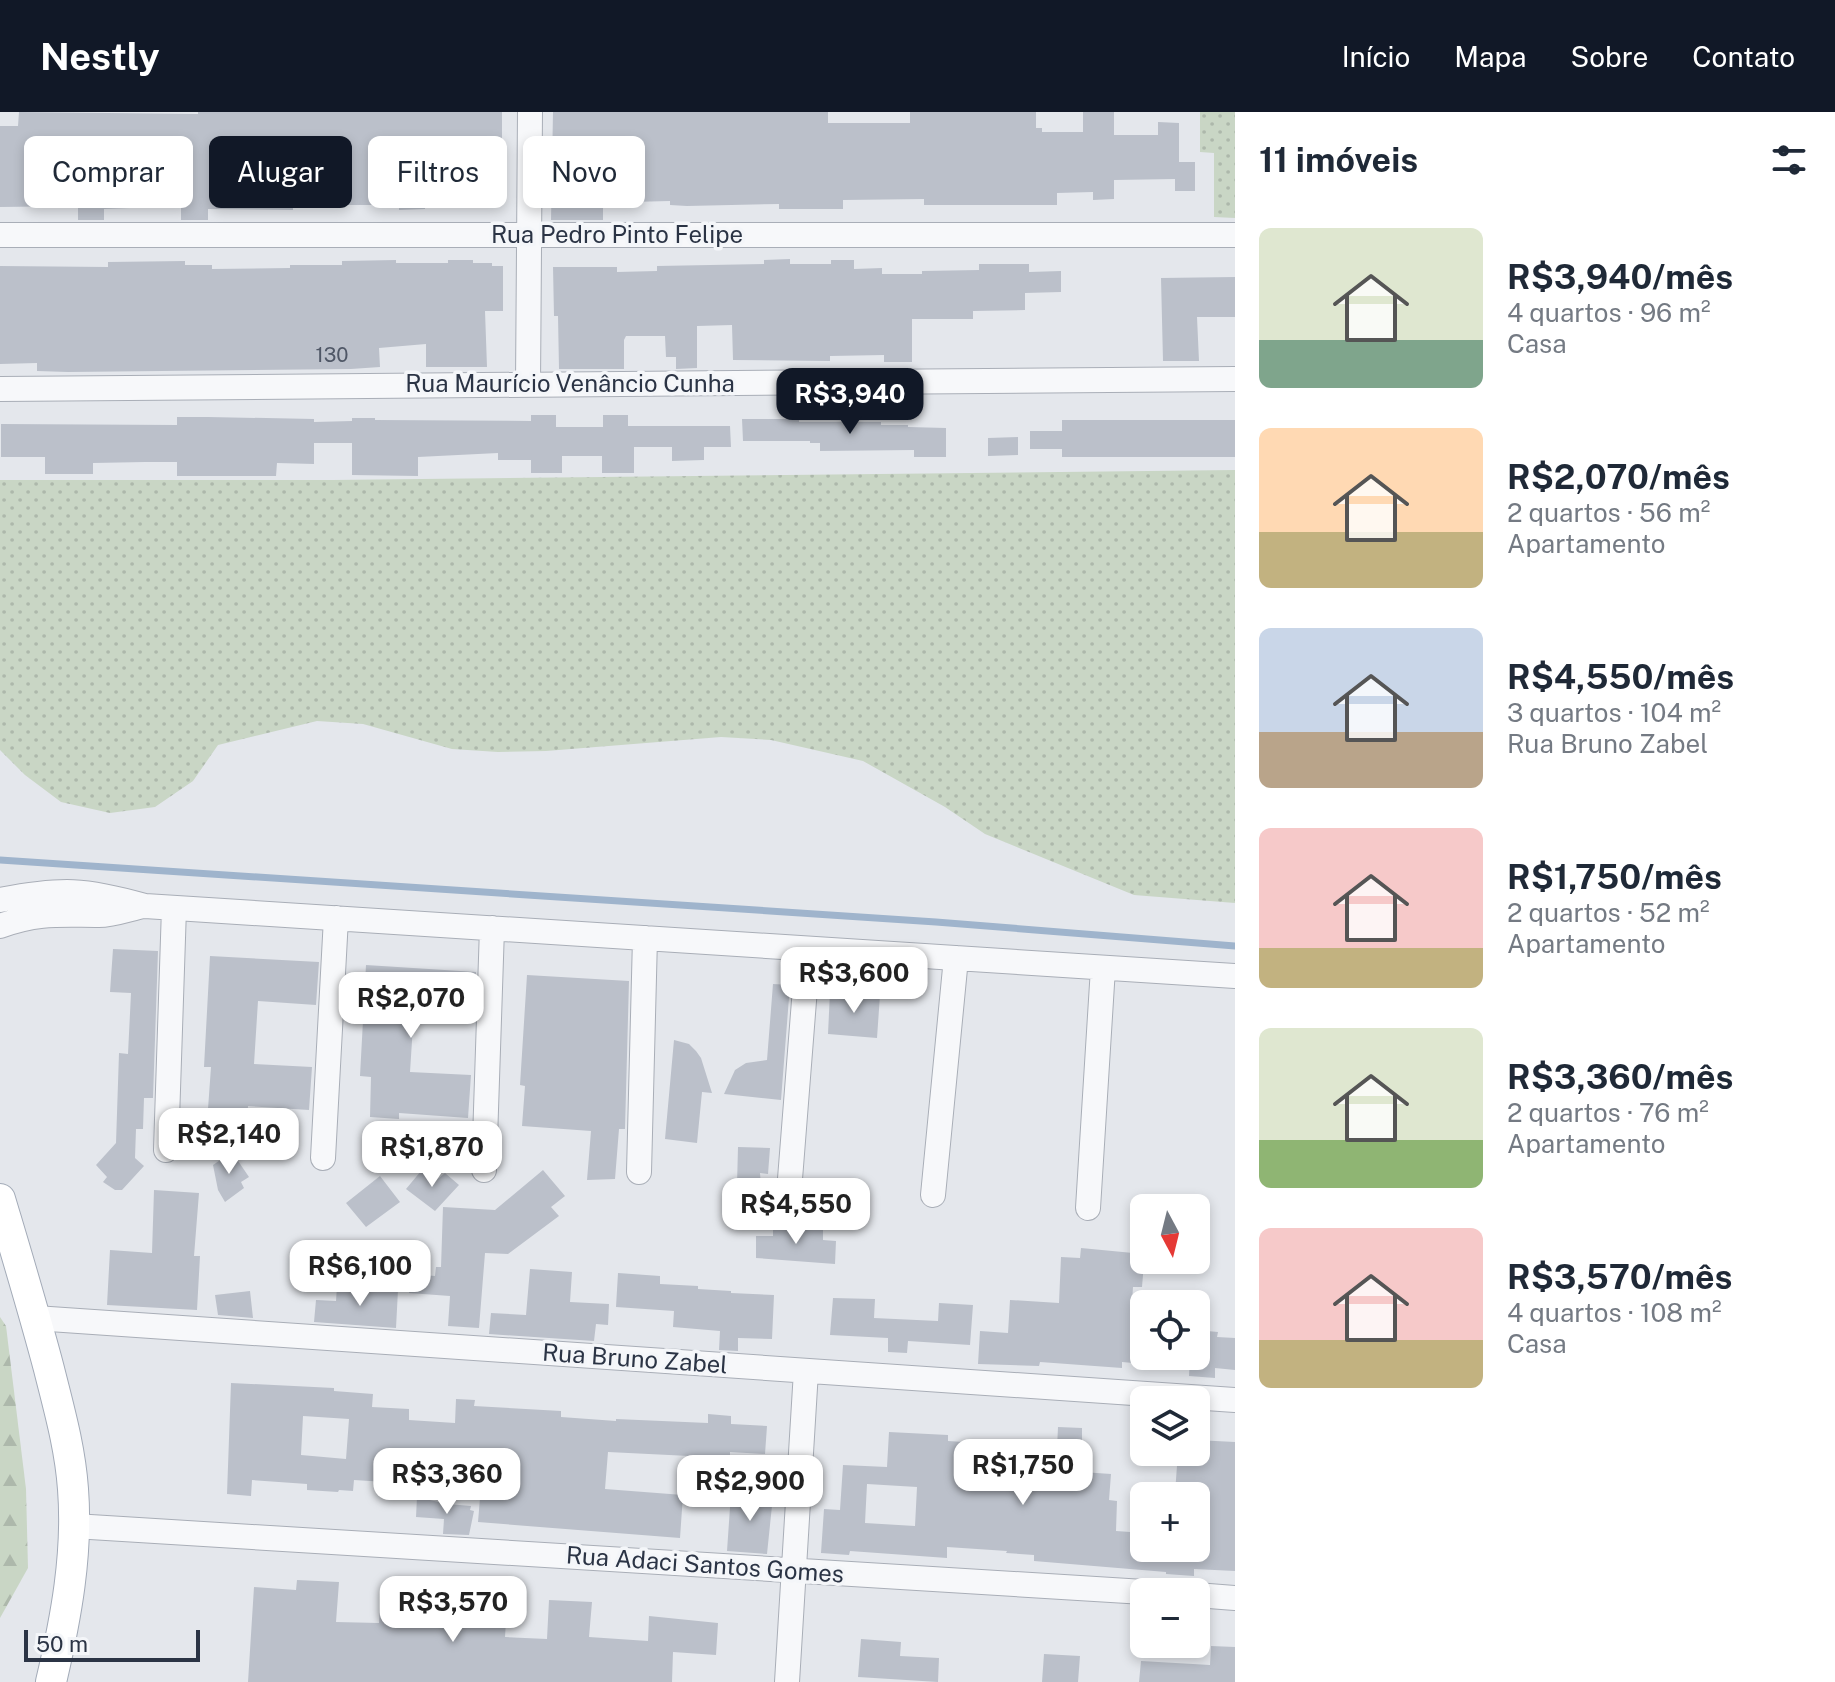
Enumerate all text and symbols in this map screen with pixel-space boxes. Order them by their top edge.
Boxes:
text: Nestly [40,34,160,79]
text: Início [1342,40,1410,73]
text: Mapa [1454,40,1526,73]
text: Sobre [1570,40,1648,73]
text: Contato [1692,40,1795,73]
chip: Comprar [24,136,193,208]
chip: Alugar [209,136,352,208]
chip: Filtros [368,136,507,208]
chip: Novo [523,136,645,208]
icon: filters [1767,138,1811,182]
text: 11 imóveis [1259,140,1418,180]
street label: Rua Pedro Pinto Felipe [491,220,743,248]
text: R$3,940/mês [1507,257,1733,297]
icon: home [1323,260,1419,356]
text: 4 quartos · 96 m² [1507,297,1711,328]
text: Casa [1507,328,1567,359]
house number: 130 [316,343,348,367]
pin: R$3,940 [776,368,924,436]
street label: Rua Maurício Venâncio Cunha [405,369,735,397]
text: R$3,940 [794,378,906,409]
text: R$2,070/mês [1507,457,1730,497]
icon: home [1323,460,1419,556]
text: 2 quartos · 56 m² [1507,497,1710,528]
text: Apartamento [1507,528,1665,559]
text: R$4,550/mês [1507,657,1734,697]
icon: home [1323,660,1419,756]
text: 3 quartos · 104 m² [1507,697,1721,728]
text: Rua Bruno Zabel [1507,728,1708,759]
text: R$1,750/mês [1507,857,1722,897]
icon: home [1323,860,1419,956]
text: 2 quartos · 52 m² [1507,897,1710,928]
text: Apartamento [1507,928,1665,959]
pin: R$3,600 [780,947,928,1015]
text: R$3,600 [799,957,909,988]
pin: R$2,070 [337,972,485,1040]
text: R$2,070 [357,982,465,1013]
text: R$3,360/mês [1507,1057,1733,1097]
icon: home [1323,1060,1419,1156]
text: 2 quartos · 76 m² [1507,1097,1709,1128]
pin: R$2,140 [155,1108,303,1176]
text: R$2,140 [177,1118,281,1149]
pin: R$1,870 [358,1121,506,1189]
text: Apartamento [1507,1128,1665,1159]
text: R$1,870 [380,1131,484,1162]
pin: R$4,550 [722,1178,870,1246]
text: R$4,550 [740,1188,852,1219]
north arrow [1130,1194,1210,1274]
map controls [1130,1194,1210,1658]
pin: R$6,100 [286,1240,434,1308]
text: R$6,100 [308,1250,412,1281]
text: R$3,570/mês [1507,1257,1733,1297]
icon: home [1323,1260,1419,1356]
button: locate [1130,1290,1210,1370]
text: 4 quartos · 108 m² [1507,1297,1721,1328]
text: Casa [1507,1328,1567,1359]
street label: Rua Bruno Zabel [542,1338,729,1378]
button: layers [1130,1386,1210,1466]
pin: R$1,750 [949,1439,1097,1507]
pin: R$3,360 [373,1448,521,1516]
text: R$1,750 [972,1449,1074,1480]
pin: R$2,900 [676,1455,824,1523]
text: R$3,360 [391,1458,503,1489]
text: R$2,900 [695,1465,805,1496]
button: + [1130,1482,1210,1562]
street label: Rua Adaci Santos Gomes [565,1540,845,1588]
pin: R$3,570 [379,1576,527,1644]
button: − [1130,1578,1210,1658]
text: R$3,570 [398,1586,508,1617]
scale bar [24,1626,200,1662]
text: 50 m [36,1631,88,1657]

